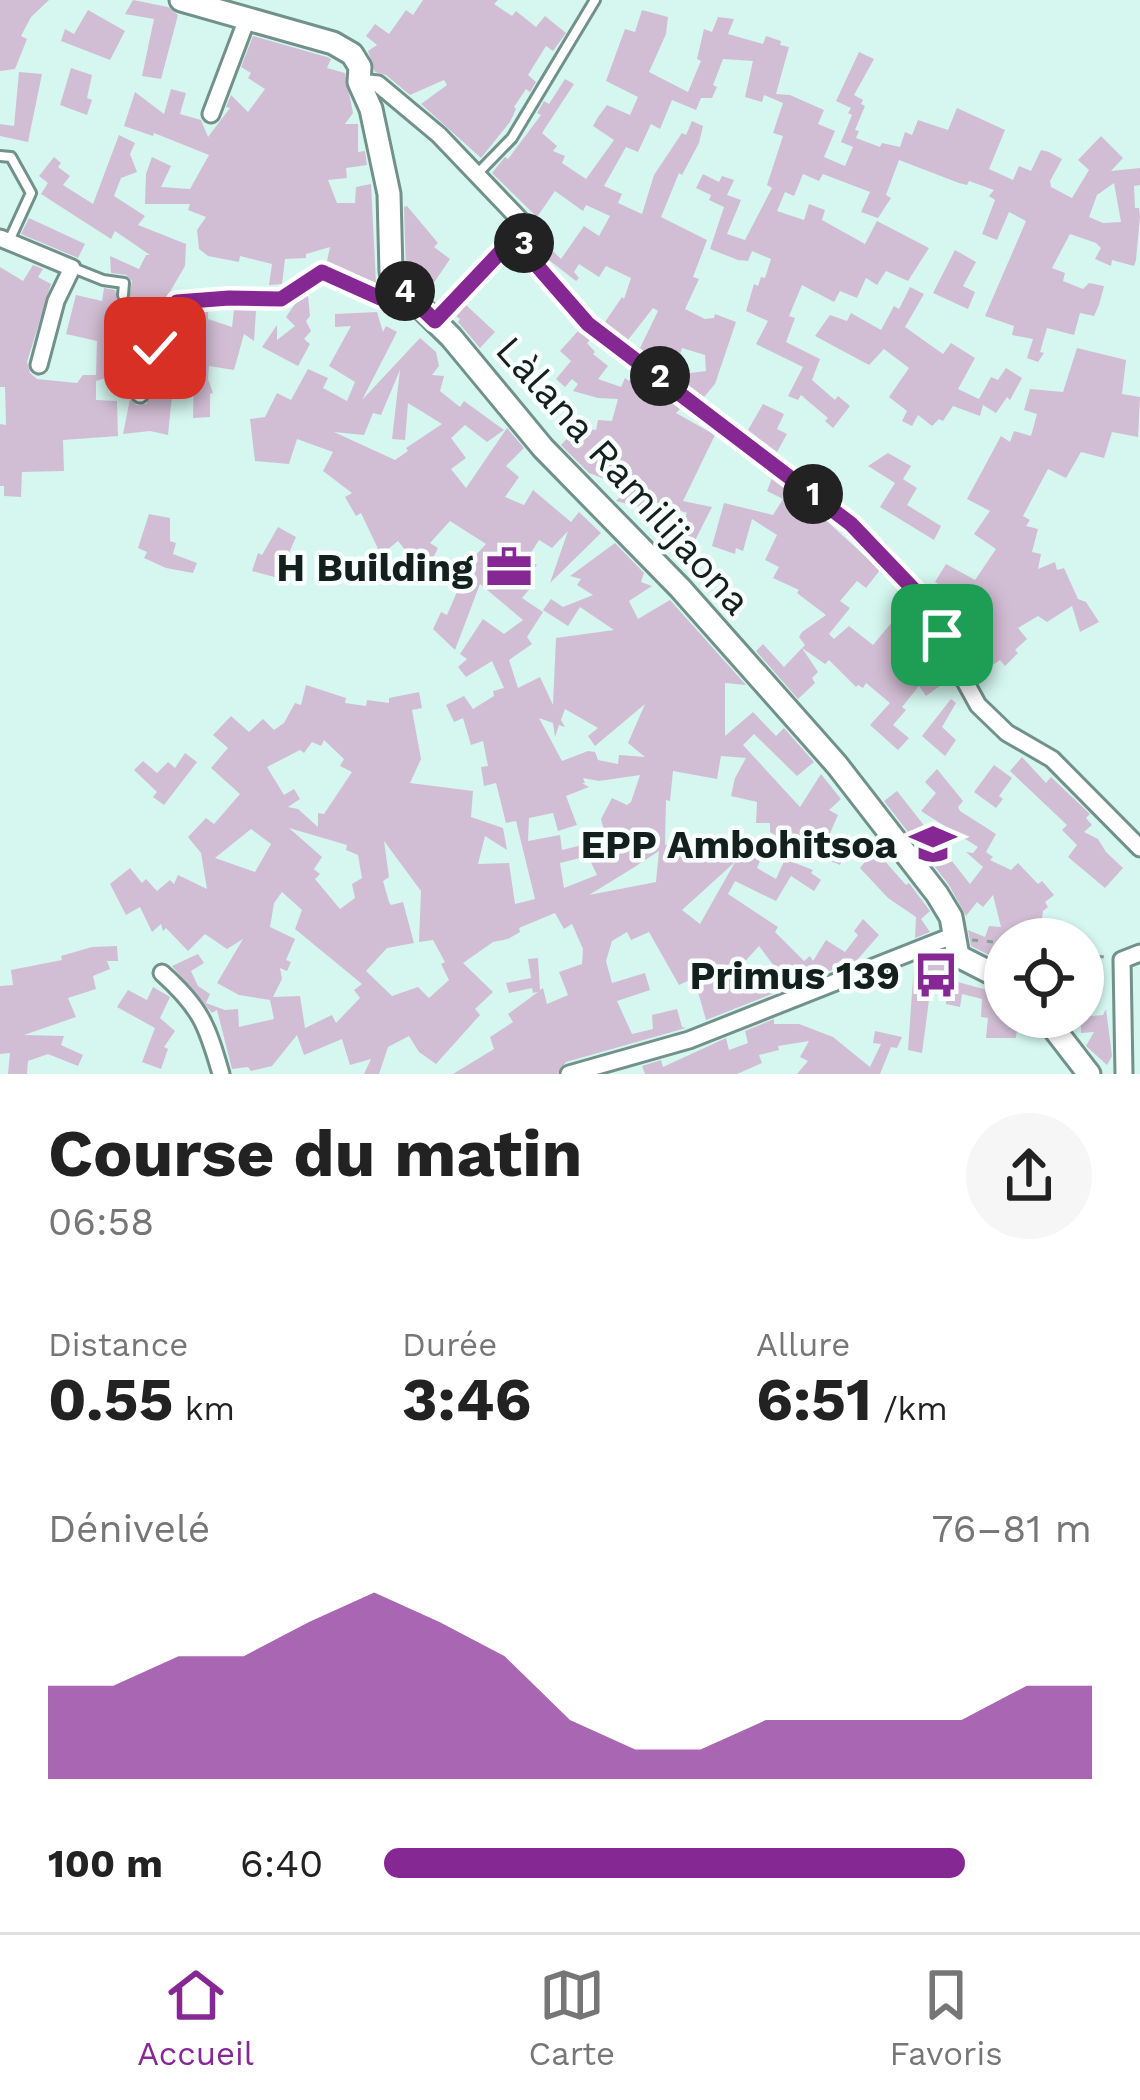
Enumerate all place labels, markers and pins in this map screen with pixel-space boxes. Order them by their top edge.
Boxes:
pin: 3 [494,213,554,273]
pin: 4 [375,261,435,321]
pin [104,297,206,399]
pin: 2 [630,346,690,406]
pin: 1 [783,464,843,524]
office icon: H Building [484,542,534,592]
place label: H Building [276,545,473,590]
pin [891,584,993,686]
school or university icon: EPP Ambohitsoa [908,819,958,869]
place label: EPP Ambohitsoa [580,822,897,867]
bus stop icon: Primus 139 [911,950,961,1000]
place label: Primus 139 [689,953,900,998]

